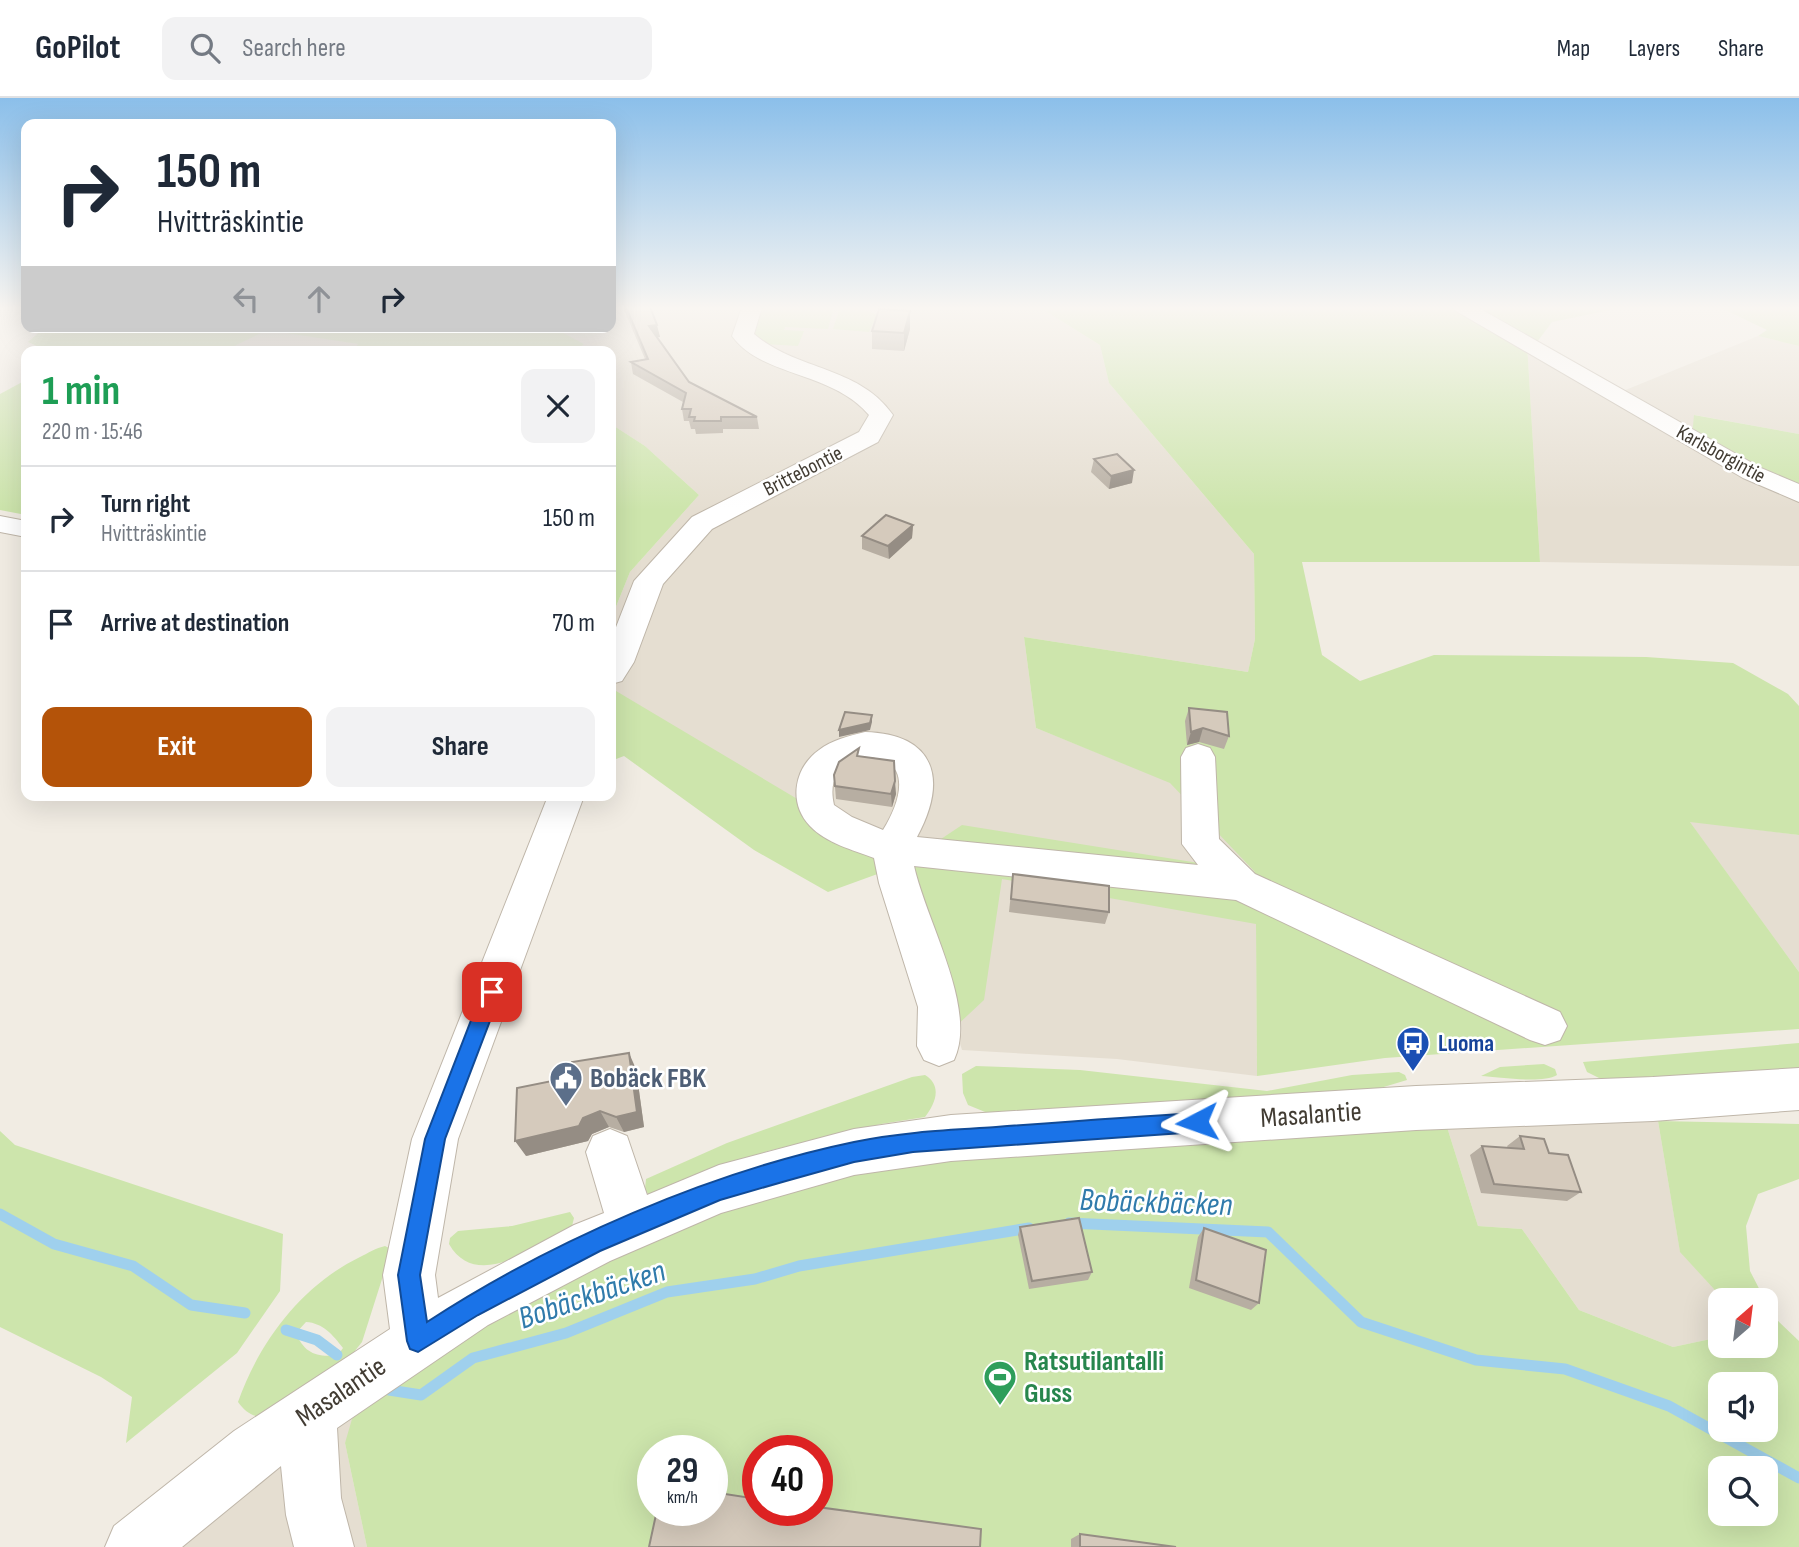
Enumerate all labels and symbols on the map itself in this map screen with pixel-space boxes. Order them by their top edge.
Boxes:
street label: Karlsborgintie [1672,419,1770,489]
street label: Brittebontie [759,440,847,502]
pin [462,962,522,1022]
bus stop icon: Luoma [1394,1024,1432,1073]
place label: Luoma [1438,1029,1494,1058]
public building icon: Bobäck FBK [547,1059,585,1108]
place label: Bobäck FBK [590,1062,706,1095]
position arrow [1160,1085,1234,1159]
street label: Masalantie [1259,1095,1363,1135]
water label: Bobäckbäcken [1079,1181,1233,1225]
water label: Bobäckbäcken [513,1252,671,1338]
north arrow [1708,1288,1778,1358]
place label: Ratsutilantalli Guss [1024,1345,1164,1410]
street label: Masalantie [290,1350,392,1434]
sports icon: Ratsutilantalli Guss [981,1358,1019,1407]
speed limit sign: 40 [742,1435,833,1526]

